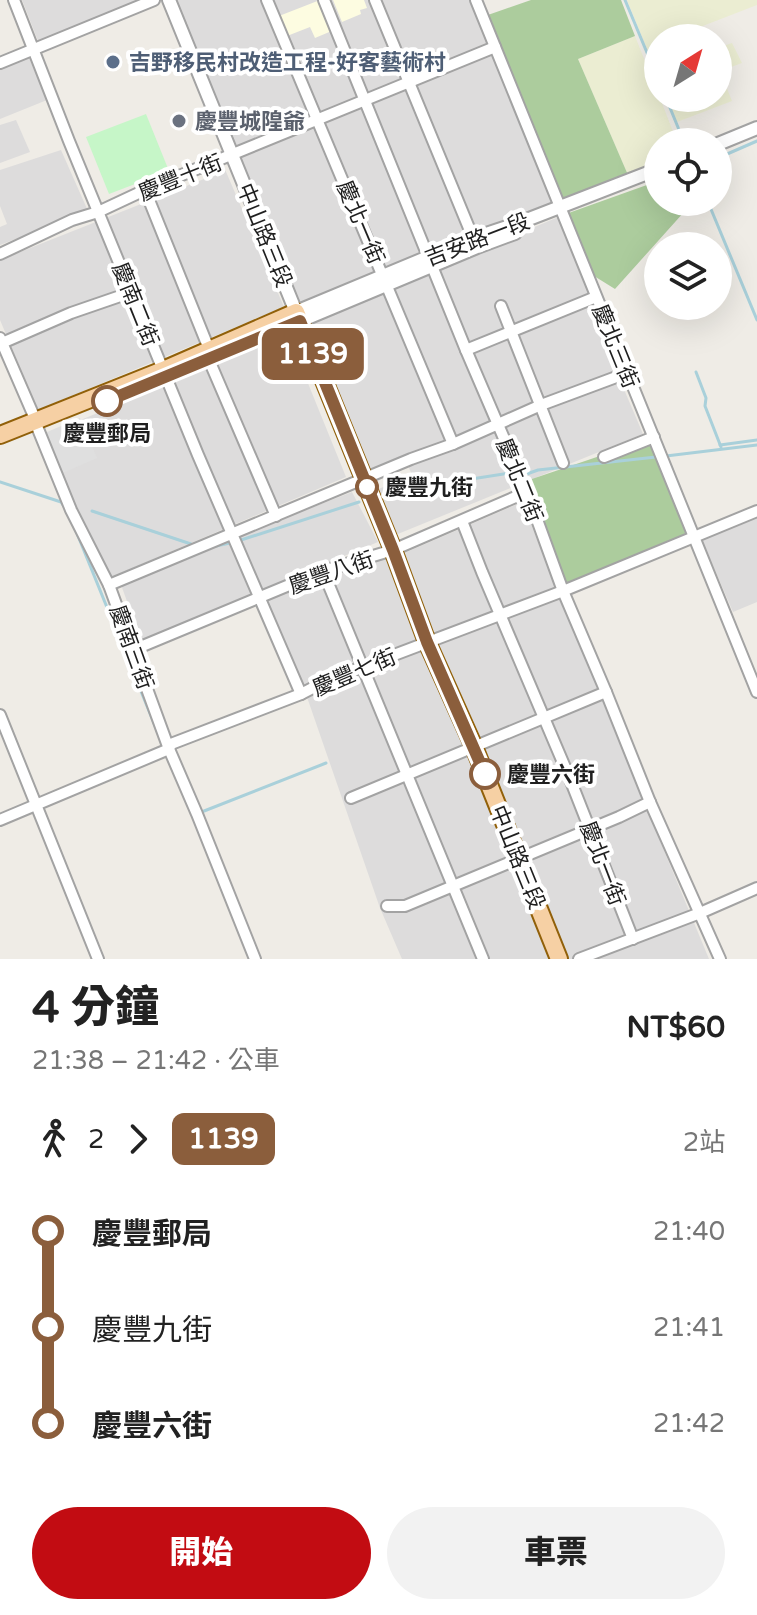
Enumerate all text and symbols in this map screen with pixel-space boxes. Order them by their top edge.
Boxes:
north arrow [644,24,732,112]
map controls [644,24,732,320]
place label: 吉野移民村改造工程-好客藝術村 [129,50,446,76]
marker: 吉野移民村改造工程-好客藝術村 [104,53,122,71]
place label: 慶豐城隍爺 [195,109,305,135]
marker: 慶豐城隍爺 [170,112,188,130]
button: locate [644,128,732,216]
street label: 慶豐十街 [135,149,226,206]
street label: 慶北一街 [331,177,389,268]
street label: 中山路三段 [231,180,297,291]
street label: 吉安路一段 [421,208,533,272]
button: layers [644,232,732,320]
street label: 慶南二街 [107,259,164,350]
street label: 慶北三街 [587,301,644,392]
line badge: 1139 [257,328,369,380]
text: 1139 [278,337,348,371]
marker: 慶豐郵局 [92,386,122,416]
place label: 慶豐郵局 [63,421,151,447]
street label: 慶北二街 [491,435,548,526]
place label: 慶豐九街 [385,475,473,501]
marker: 慶豐九街 [356,476,378,498]
street label: 慶豐八街 [285,546,377,600]
street label: 慶南三街 [104,602,158,693]
street label: 慶豐七街 [309,644,400,702]
marker: 慶豐六街 [470,759,500,789]
place label: 慶豐六街 [507,762,595,788]
street label: 中山路三段 [484,802,550,913]
street label: 慶北一街 [574,818,630,909]
text: 4 分鐘 [32,982,159,1035]
text: NT$60 [626,1009,725,1046]
text: 21:38 – 21:42 · 公車 [32,1045,280,1076]
icon: walk [32,1117,76,1161]
icon: forward [116,1117,160,1161]
text: 1139 [188,1122,259,1156]
text: 2 [88,1124,104,1155]
text: 2站 [683,1127,725,1158]
text: 慶豐郵局 [92,1216,212,1253]
text: 21:40 [653,1216,725,1247]
text: 慶豐九街 [92,1312,212,1349]
text: 21:41 [653,1312,725,1343]
text: 慶豐六街 [92,1408,212,1445]
text: 21:42 [653,1408,725,1439]
button: 開始 [32,1507,371,1599]
button: 車票 [387,1507,725,1599]

